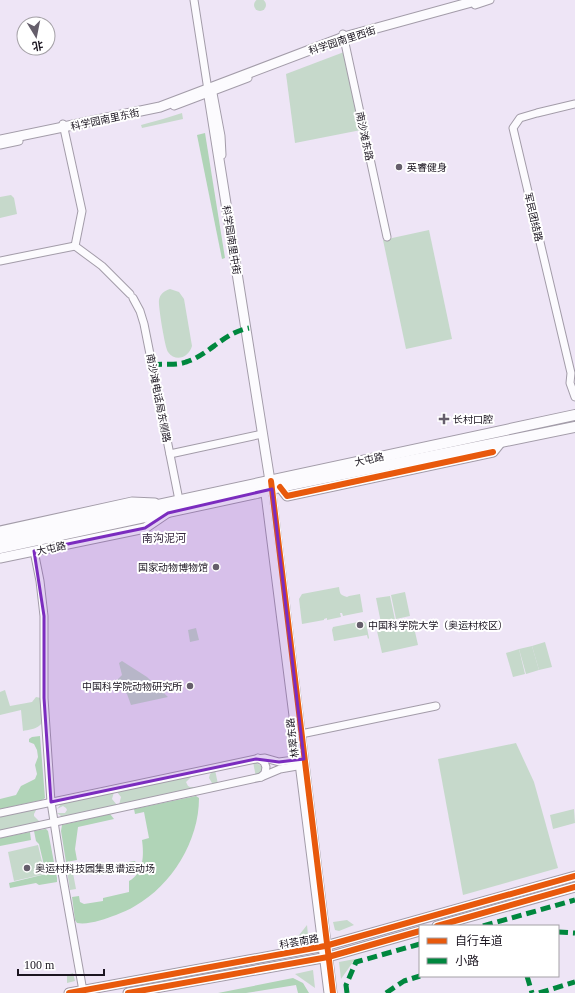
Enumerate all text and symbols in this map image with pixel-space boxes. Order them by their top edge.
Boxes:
north arrow [16,16,56,56]
street label: 科学园南里西街 [307,24,377,57]
text: 北 [31,39,44,53]
street label: 科学园南里东街 [70,107,140,132]
street label: 南沙滩东路 [354,111,375,162]
marker: 英睿健身 [394,162,404,172]
place label: 英睿健身 [407,162,447,173]
street label: 军民团结路 [523,192,544,243]
street label: 科学园南里中街 [221,205,242,276]
street label: 南沙滩电话局东侧路 [145,353,172,443]
marker: 长村口腔 [438,413,450,425]
place label: 长村口腔 [453,414,493,425]
street label: 大屯路 [353,451,385,468]
district label: 南沟泥河 [142,532,186,544]
street label: 大屯路 [35,540,67,557]
place label: 国家动物博物馆 [138,562,208,573]
marker: 国家动物博物馆 [211,562,221,572]
marker: 中国科学院大学（奥运村校区） [355,620,365,630]
place label: 中国科学院大学（奥运村校区） [368,620,508,631]
place label: 中国科学院动物研究所 [82,681,182,692]
marker: 中国科学院动物研究所 [185,681,195,691]
street label: 林翠东路 [285,717,300,758]
marker: 奥运村科技园集思谱运动场 [22,863,32,873]
place label: 奥运村科技园集思谱运动场 [35,863,155,874]
legend [419,925,559,977]
street label: 科荟南路 [278,933,320,950]
text: 自行车道 [455,934,503,948]
scale bar [18,951,104,977]
text: 小路 [455,954,479,968]
text: 100 m [24,958,55,972]

